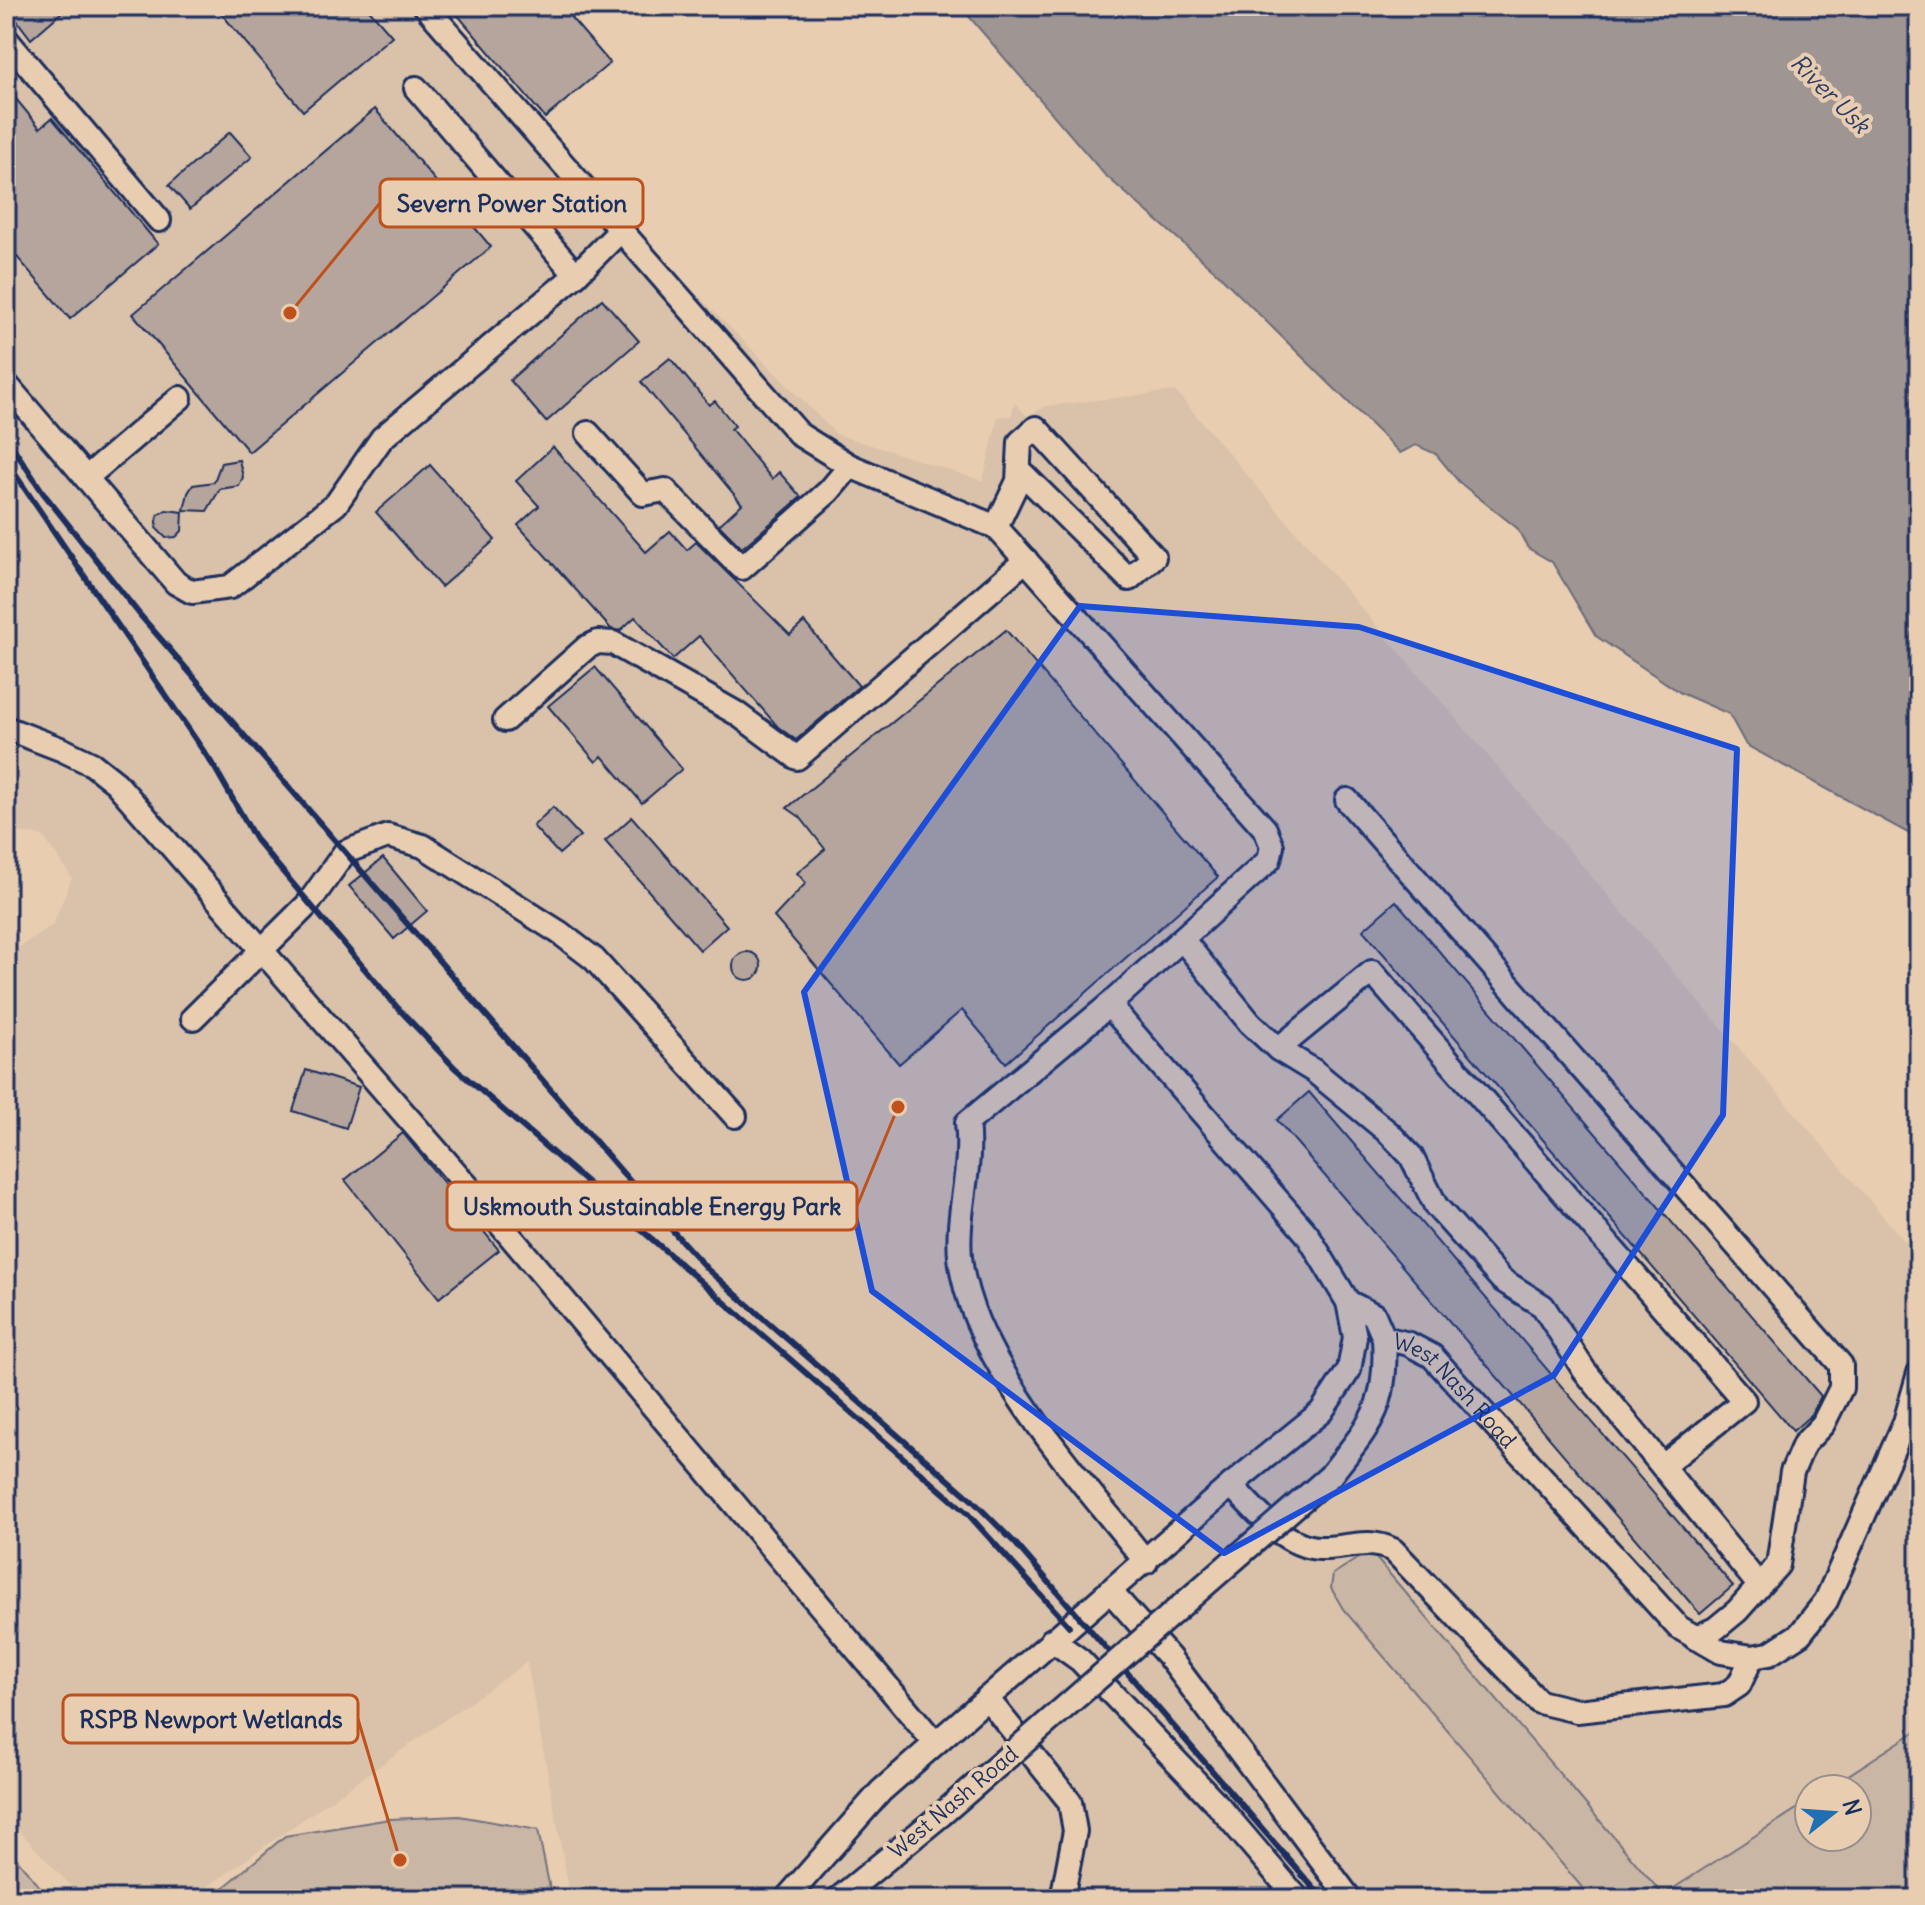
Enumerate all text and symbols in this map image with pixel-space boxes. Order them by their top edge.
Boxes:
water label: River Usk [1785,47,1878,140]
callout: Severn Power Station [380,179,643,227]
text: Severn Power Station [397,188,627,218]
callout: Uskmouth Sustainable Energy Park [447,1182,857,1230]
text: Uskmouth Sustainable Energy Park [463,1191,841,1221]
street label: West Nash Road [1391,1327,1523,1454]
callout: RSPB Newport Wetlands [63,1695,358,1743]
text: RSPB Newport Wetlands [79,1704,343,1734]
street label: West Nash Road [882,1740,1024,1864]
north arrow [1793,1773,1873,1853]
text: N [1837,1796,1868,1819]

